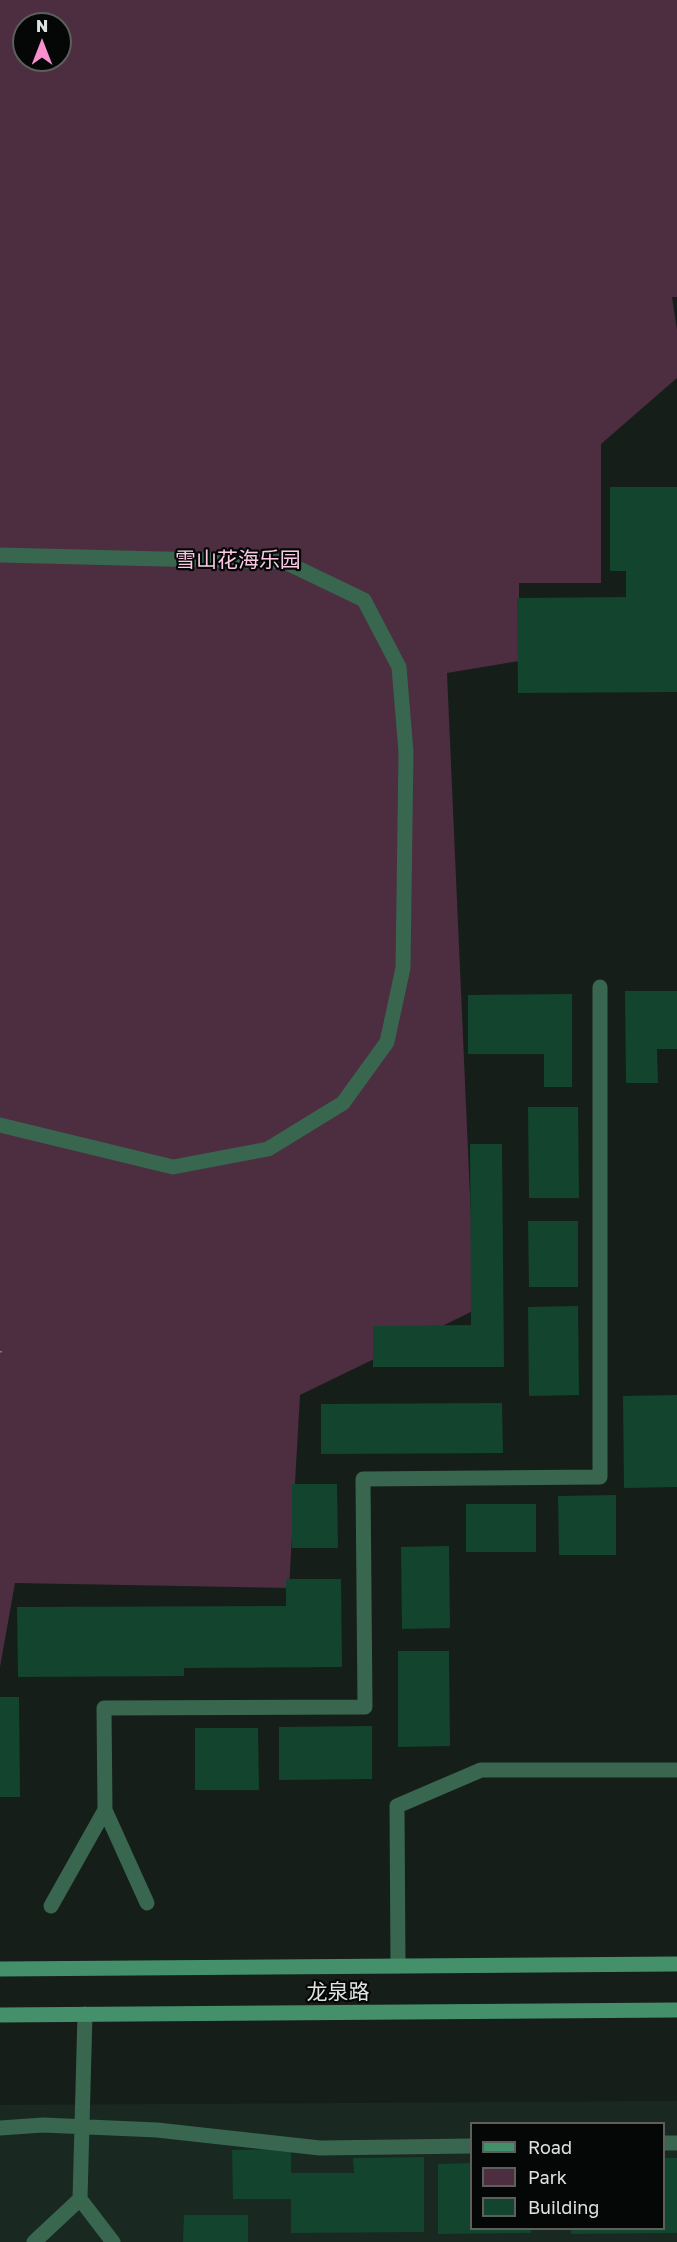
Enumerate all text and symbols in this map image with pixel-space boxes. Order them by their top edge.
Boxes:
north arrow [12,12,72,72]
text: N [36,16,48,36]
park label: 雪山花海乐园 [175,547,301,573]
street label: 龙泉路 [307,1979,369,2005]
legend [470,2122,665,2230]
text: Road [528,2136,572,2158]
text: Park [528,2166,567,2188]
text: Building [528,2196,599,2218]

